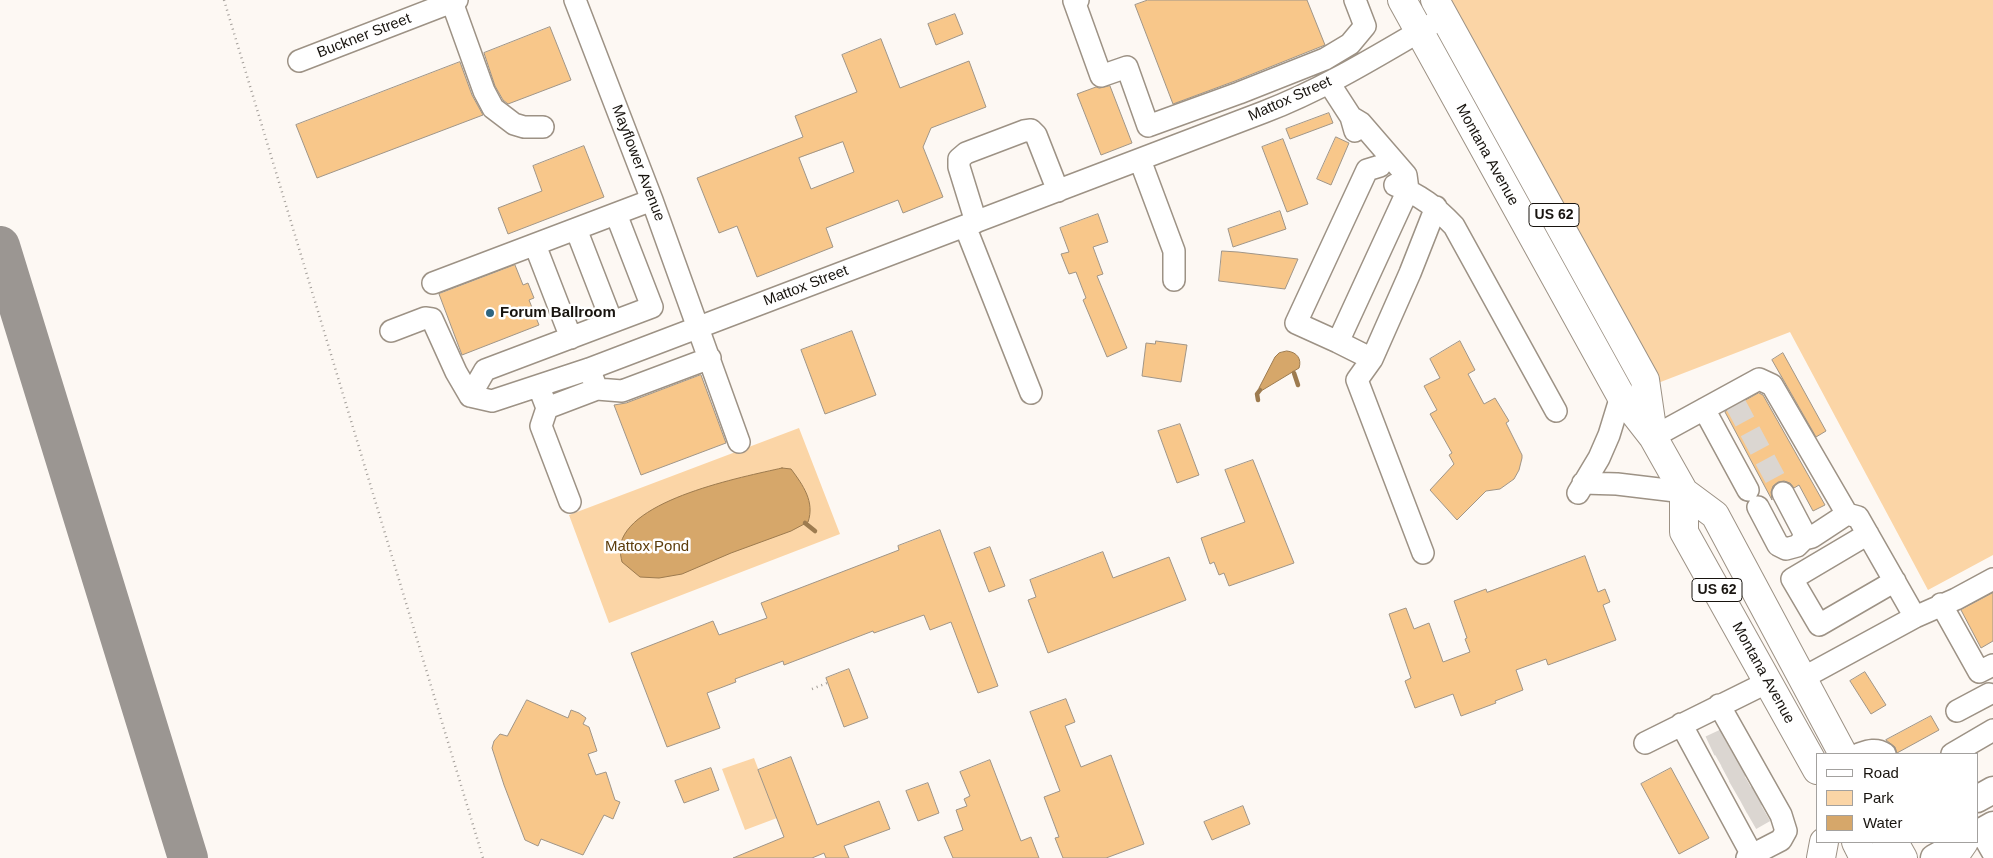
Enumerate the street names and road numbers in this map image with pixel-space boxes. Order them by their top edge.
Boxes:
street label: Buckner Street [314,10,414,62]
street label: Mattox Street [1246,73,1334,125]
street label: Montana Avenue [1452,101,1522,209]
street label: Mayflower Avenue [608,102,668,224]
road number: US 62 [1529,204,1579,226]
street label: Mattox Street [761,262,851,310]
road number: US 62 [1692,578,1742,602]
street label: Montana Avenue [1728,619,1798,727]

